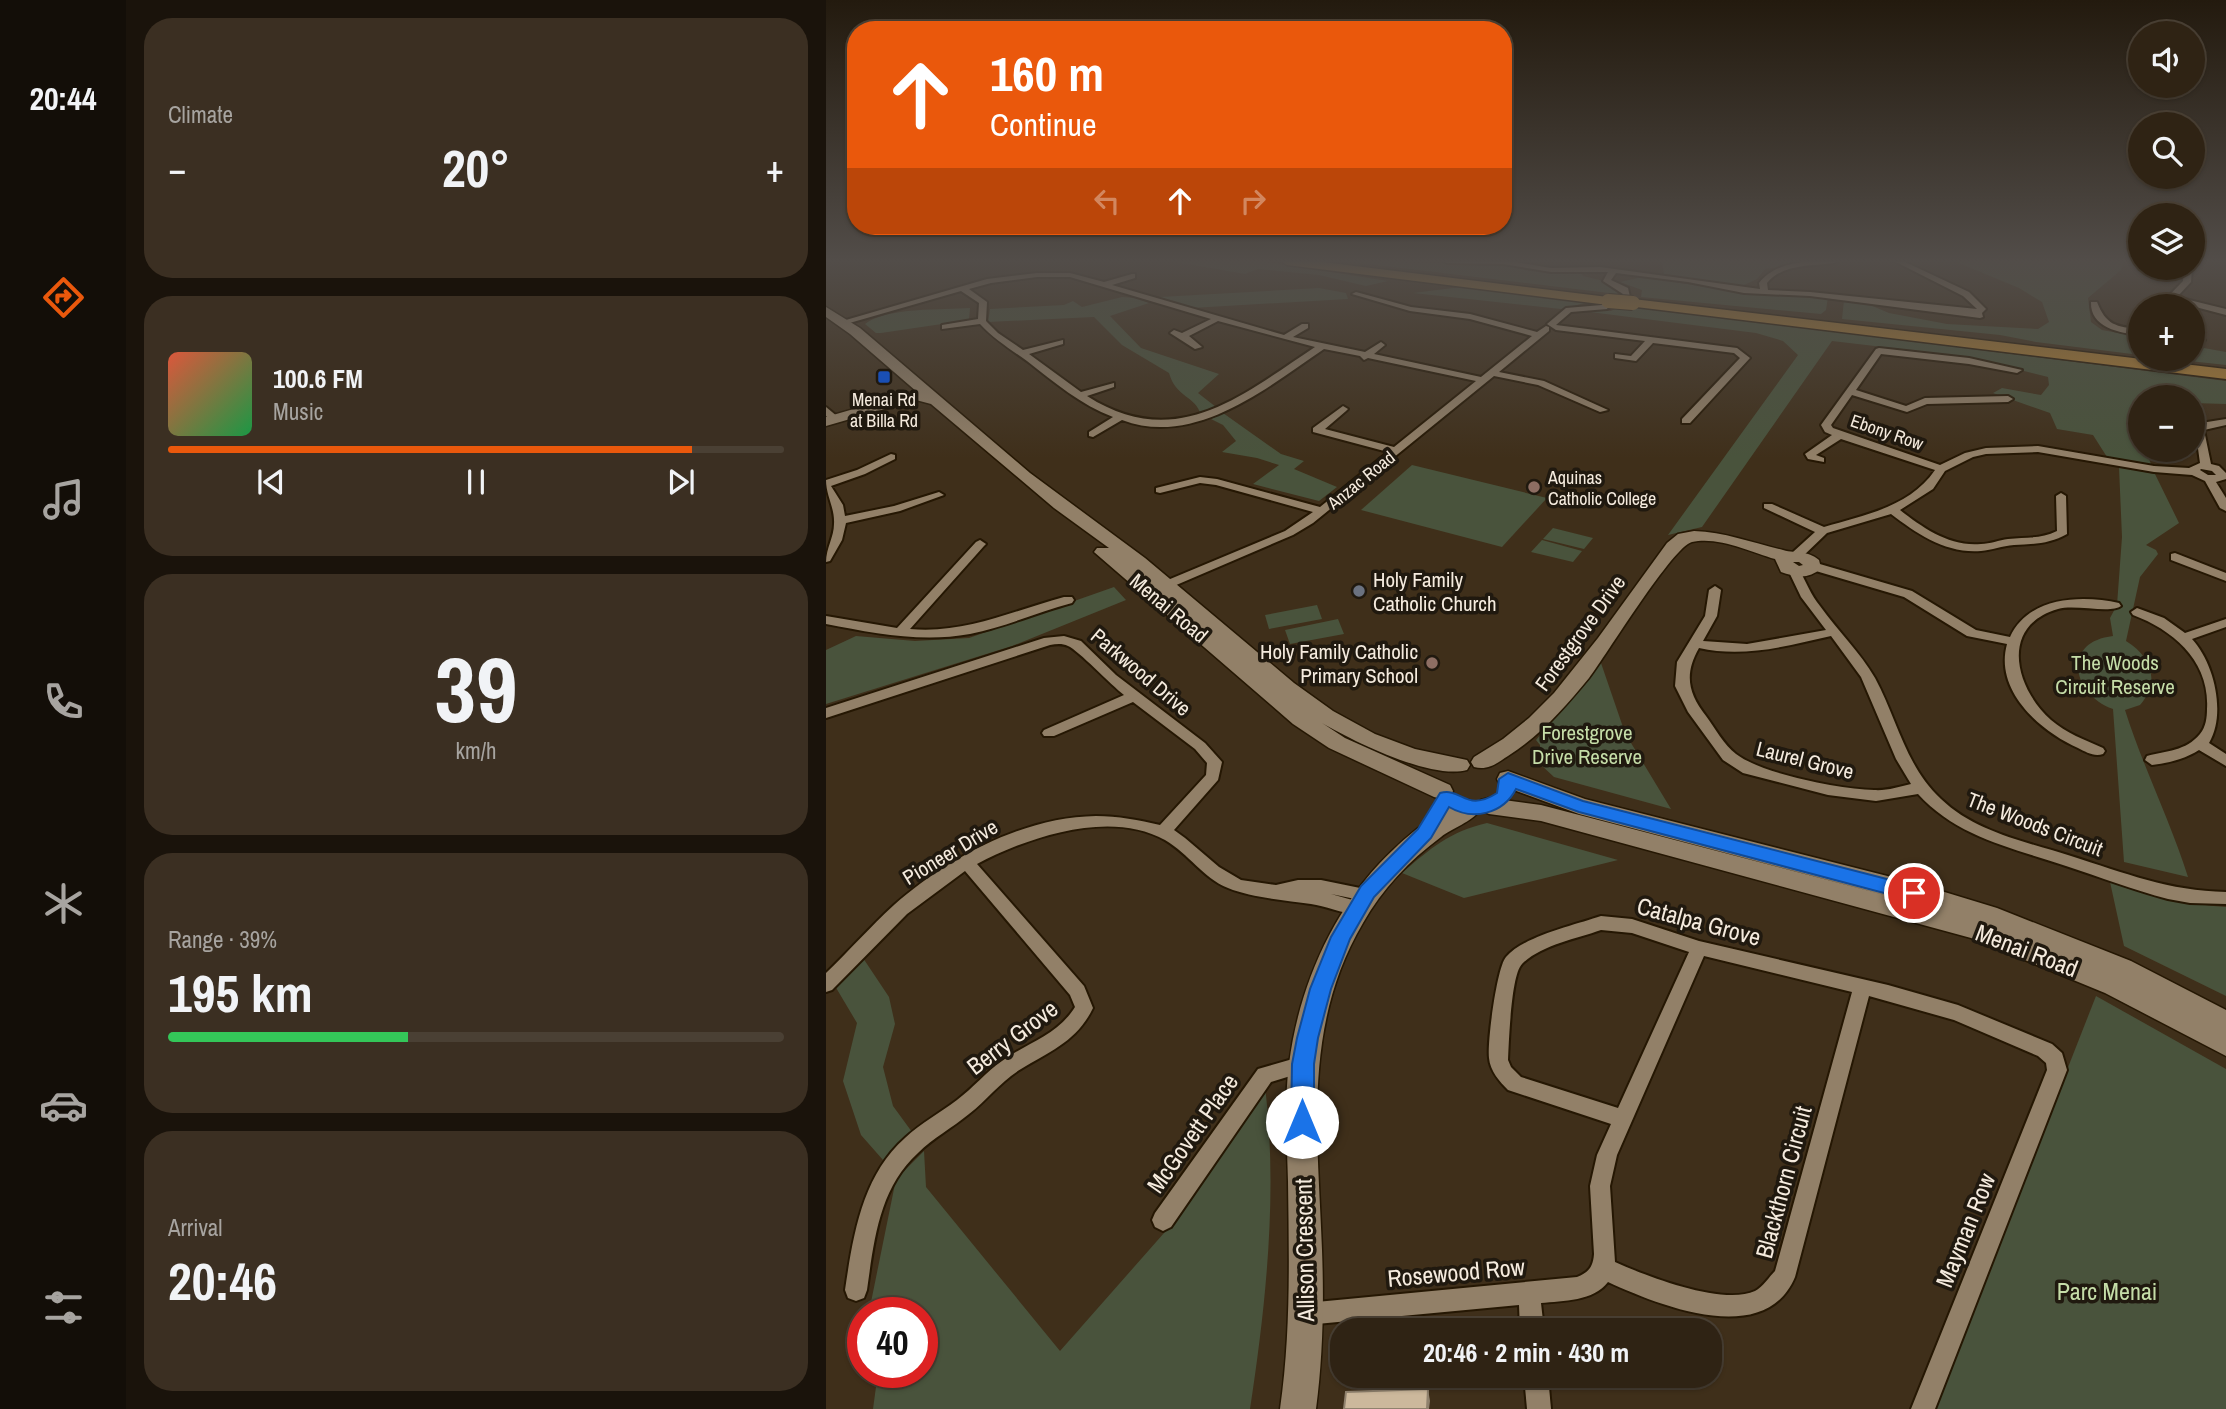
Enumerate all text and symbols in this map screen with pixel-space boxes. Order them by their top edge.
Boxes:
map controls [2128,21,2205,462]
button: sound [2128,21,2205,98]
text: 160 m [990,40,1104,106]
icon: ahead [875,49,966,140]
text: 20:44 [29,77,97,120]
text: Climate [168,99,233,130]
text: Continue [990,103,1097,146]
button: search [2128,112,2205,189]
text: 20° [442,133,510,203]
text: − [168,143,186,194]
text: + [766,143,784,194]
icon: left [1088,182,1126,220]
icon: ahead [1161,182,1199,220]
icon: right [1234,182,1272,220]
button: layers [2128,203,2205,280]
icon: directions [39,273,88,322]
button: + [2128,294,2205,371]
text: 100.6 FM [273,361,363,396]
marker: Menai Rd at Billa Rd [876,369,892,385]
button: − [2128,385,2205,462]
place label: Menai Rd at Billa Rd [850,387,918,433]
text: Music [273,396,323,427]
street label: Ebony Row [1847,408,1927,456]
street label: Anzac Road [1321,445,1400,516]
icon: previous [252,463,290,501]
icon: pause [457,463,495,501]
icon: next [662,463,700,501]
place label: Aquinas Catholic College [1547,465,1656,511]
icon: music [39,475,88,524]
marker: Aquinas Catholic College [1526,479,1542,495]
place label: Holy Family Catholic Church [1373,565,1496,618]
street label: Menai Road [1124,567,1214,649]
street label: Forestgrove Drive [1528,569,1632,697]
marker: Holy Family Catholic Church [1351,583,1367,599]
street label: Parkwood Drive [1085,622,1197,722]
text: 39 [435,628,518,750]
place label: Holy Family Catholic Primary School [1260,637,1418,690]
park label: The Woods Circuit Reserve [2055,648,2175,701]
marker: Holy Family Catholic Primary School [1424,655,1440,671]
icon: phone [39,677,88,726]
park label: Forestgrove Drive Reserve [1532,718,1642,771]
street label: Laurel Grove [1753,734,1857,786]
text: km/h [456,735,496,766]
street label: The Woods Circuit [1963,785,2107,863]
street label: Pioneer Drive [897,812,1003,892]
pin [1884,863,1944,923]
icon: arrive [1895,874,1933,912]
icon: climate [39,879,88,928]
street label: Catalpa Grove [1634,889,1764,953]
street label: Menai Road [1971,916,2083,984]
text: Range · 39% [168,924,277,955]
text: 195 km [168,958,313,1028]
street label: Berry Grove [960,992,1064,1082]
street label: McGovett Place [1139,1067,1245,1199]
icon: car [39,1081,88,1130]
position arrow [1265,1085,1339,1159]
street label: Blackthorn Circuit [1747,1102,1819,1262]
street label: Mayman Row [1928,1168,2003,1292]
street label: Allison Crescent [1287,1178,1321,1323]
text: Arrival [168,1212,223,1243]
text: 20:46 [168,1246,277,1316]
street label: Rosewood Row [1386,1250,1527,1294]
park label: Parc Menai [2057,1275,2157,1307]
icon: filters [39,1283,88,1332]
speed limit sign: 40 [847,1297,938,1388]
text: 20:46 · 2 min · 430 m [1423,1335,1629,1370]

